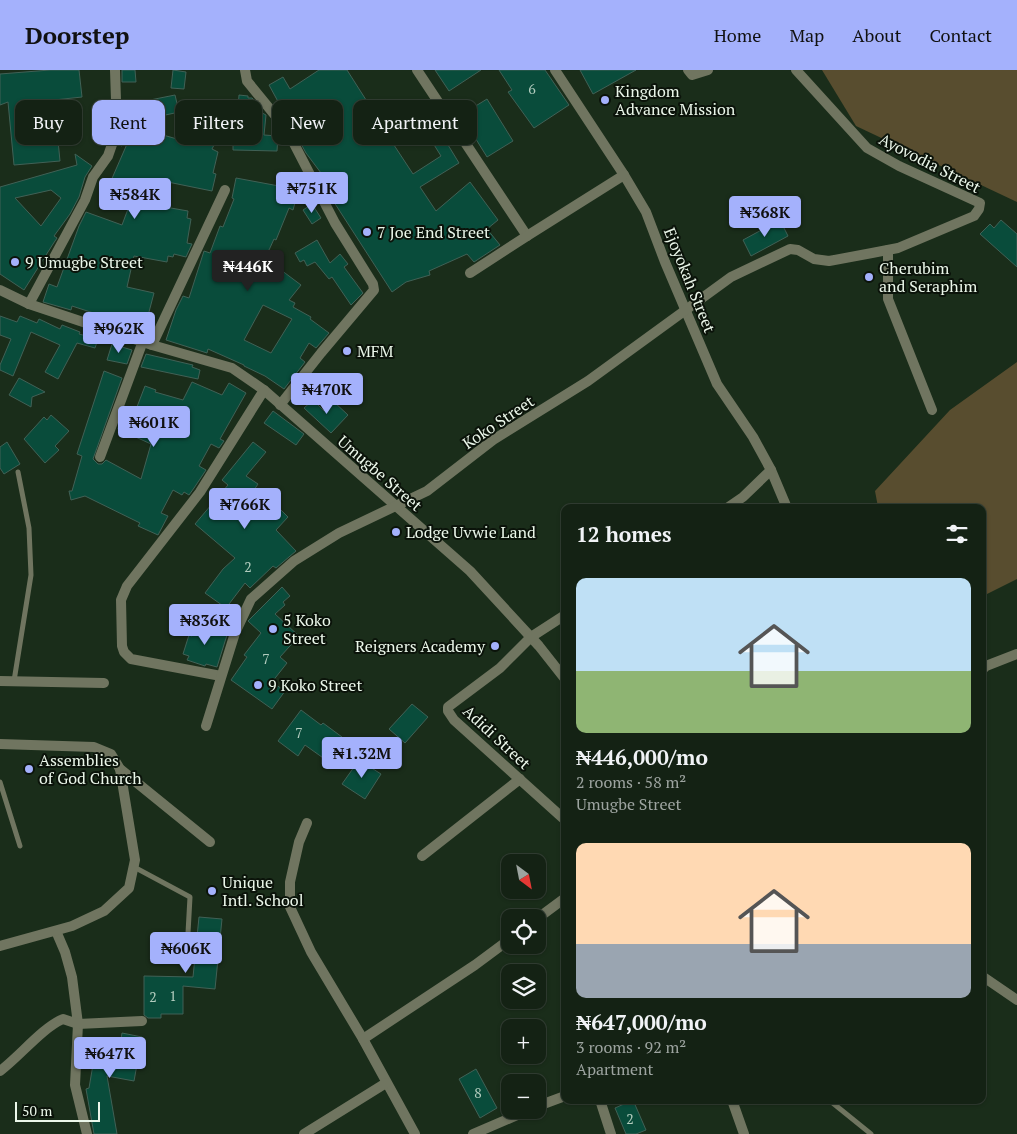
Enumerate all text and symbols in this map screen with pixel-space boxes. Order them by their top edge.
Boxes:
text: Doorstep [25,19,129,51]
text: Home [714,23,761,47]
text: Map [789,23,824,47]
text: About [852,23,901,47]
text: Contact [929,23,992,47]
house number: 6 [528,79,536,98]
place label: Kingdom Advance Mission [615,80,736,120]
marker: Kingdom Advance Mission [599,94,611,106]
chip: Buy [15,100,82,145]
chip: Rent [92,100,165,145]
chip: Filters [175,100,262,145]
chip: New [272,100,343,145]
chip: Apartment [353,100,477,145]
street label: Ayovodia Street [875,128,985,198]
pin: ₦751K [277,172,347,214]
text: ₦751K [287,177,337,199]
pin: ₦584K [100,178,170,220]
text: ₦584K [110,183,160,205]
pin: ₦368K [730,196,800,238]
text: ₦368K [740,201,790,223]
place label: 7 Joe End Street [377,221,490,243]
street label: Ejoyokah Street [659,224,721,336]
marker: 7 Joe End Street [361,226,373,238]
pin: ₦446K [213,250,283,292]
place label: 9 Umugbe Street [25,251,143,273]
text: ₦446K [223,255,273,277]
marker: 9 Umugbe Street [9,256,21,268]
place label: Cherubim and Seraphim [879,257,977,297]
marker: Cherubim and Seraphim [863,271,875,283]
pin: ₦962K [84,312,154,354]
text: ₦962K [94,317,144,339]
place label: MFM [357,340,394,362]
marker: MFM [341,345,353,357]
pin: ₦470K [292,372,362,415]
text: ₦470K [302,378,352,400]
street label: Koko Street [458,390,538,454]
pin: ₦601K [119,406,189,448]
text: ₦601K [129,411,179,433]
street label: Umugbe Street [333,430,427,516]
pin: ₦766K [210,488,280,530]
text: ₦766K [220,493,270,515]
text: 12 homes [576,520,672,548]
icon: filters [943,520,971,548]
place label: Lodge Uvwie Land [406,521,536,543]
marker: Lodge Uvwie Land [390,526,402,538]
house number: 2 [244,557,252,576]
pin: ₦836K [170,604,240,646]
text: ₦836K [180,609,230,631]
place label: 5 Koko Street [283,609,331,649]
icon: home [729,611,819,701]
marker: 5 Koko Street [267,623,279,635]
place label: Reigners Academy [355,635,486,657]
marker: Reigners Academy [489,640,501,652]
house number: 7 [262,649,270,668]
place label: 9 Koko Street [268,674,362,696]
marker: 9 Koko Street [252,679,264,691]
street label: Adidi Street [458,700,536,774]
house number: 7 [295,723,303,742]
pin: ₦1.32M [321,736,403,779]
text: ₦1.32M [333,742,391,764]
text: ₦446,000/mo [576,743,708,771]
place label: Assemblies of God Church [39,749,142,789]
marker: Assemblies of God Church [23,763,35,775]
text: 2 rooms · 58 m² [576,771,686,793]
text: Umugbe Street [576,793,682,815]
north arrow [501,854,546,899]
map controls [501,854,546,1119]
place label: Unique Intl. School [222,871,304,911]
icon: home [729,876,819,966]
marker: Unique Intl. School [206,885,218,897]
button: locate [501,909,546,954]
pin: ₦606K [151,932,221,974]
text: ₦606K [161,937,211,959]
button: layers [501,964,546,1009]
house number: 1 [169,986,177,1005]
house number: 2 [149,987,157,1006]
text: ₦647,000/mo [576,1008,707,1036]
button: + [501,1019,546,1064]
pin: ₦647K [75,1036,145,1079]
text: 3 rooms · 92 m² [576,1036,686,1058]
text: ₦647K [85,1042,135,1064]
text: Apartment [576,1058,653,1080]
button: − [501,1074,546,1119]
house number: 8 [474,1083,482,1102]
scale bar [15,1099,100,1122]
text: 50 m [22,1101,52,1120]
house number: 2 [626,1109,634,1128]

